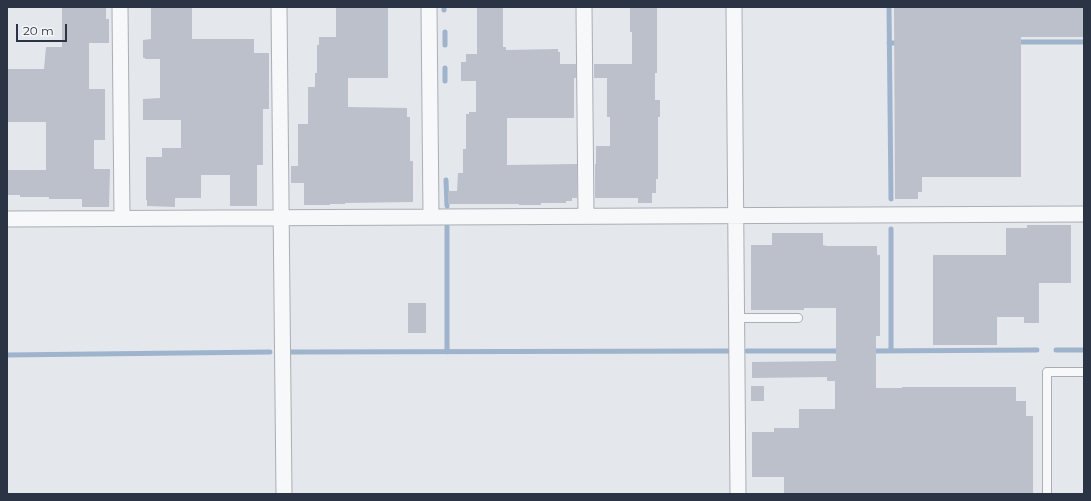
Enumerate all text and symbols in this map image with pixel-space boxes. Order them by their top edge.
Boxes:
scale bar [18,16,69,42]
text: 20 m [23,23,54,38]

